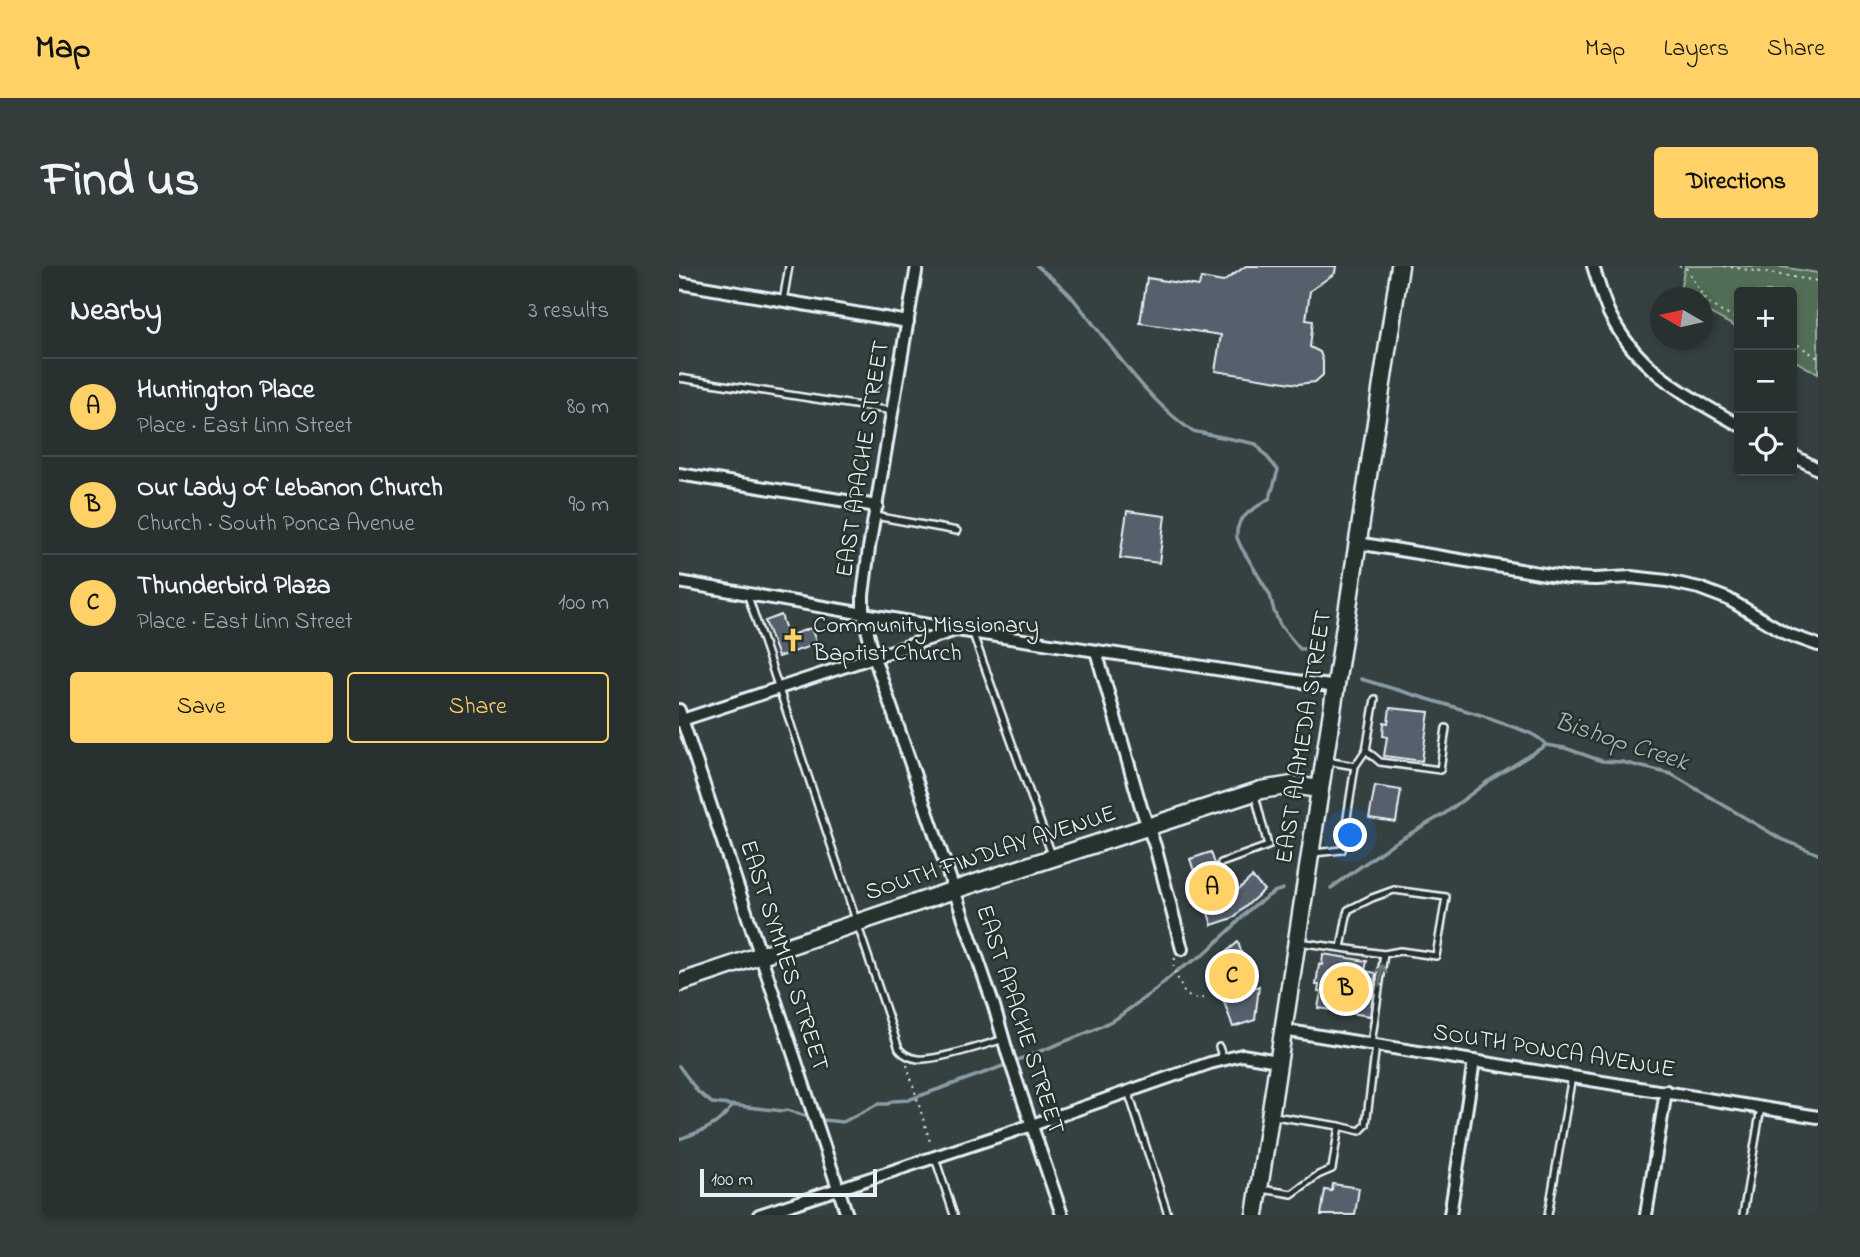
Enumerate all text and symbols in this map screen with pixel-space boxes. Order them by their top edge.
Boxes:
text: Map [35,25,91,73]
text: Map [1585,32,1625,67]
text: Layers [1663,32,1729,67]
text: Share [1767,32,1825,67]
text: Find us [42,146,199,218]
button: Directions [1654,147,1818,218]
north arrow [1650,287,1713,350]
map controls [1734,287,1797,476]
button: + [1734,287,1797,350]
text: Nearby [70,290,162,334]
text: 3 results [528,295,609,328]
street label: EAST APACHE STREET [828,338,900,580]
button: − [1734,350,1797,413]
text: Huntington Place [137,372,314,410]
text: A [86,391,100,424]
text: 80 m [567,391,609,424]
text: Place · East Linn Street [137,410,353,443]
button: locate [1734,413,1797,476]
text: Our Lady of Lebanon Church [137,470,443,508]
text: B [85,489,101,522]
text: 90 m [569,489,609,522]
text: Church · South Ponca Avenue [137,508,415,541]
text: Thunderbird Plaza [137,568,331,606]
text: C [87,587,99,620]
text: 100 m [558,587,609,620]
text: Place · East Linn Street [137,606,353,639]
street label: EAST ALAMEDA STREET [1268,608,1342,866]
place label: Community Missionary Baptist Church [812,609,1039,672]
church icon: Community Missionary Baptist Church [779,626,807,654]
button: Save [70,672,333,743]
button: Share [347,672,609,743]
water label: Bishop Creek [1549,703,1694,783]
street label: SOUTH FINDLAY AVENUE [861,797,1121,911]
your location [1333,818,1367,852]
street label: EAST SYMMES STREET [729,836,837,1076]
pin: A [1189,862,1235,914]
street label: EAST APACHE STREET [965,901,1073,1140]
pin: C [1209,950,1255,1002]
pin: B [1323,963,1369,1015]
one-way arrow [1375,964,1388,986]
street label: SOUTH PONCA AVENUE [1430,1016,1678,1088]
scale bar [700,1166,877,1198]
text: 100 m [711,1167,753,1194]

